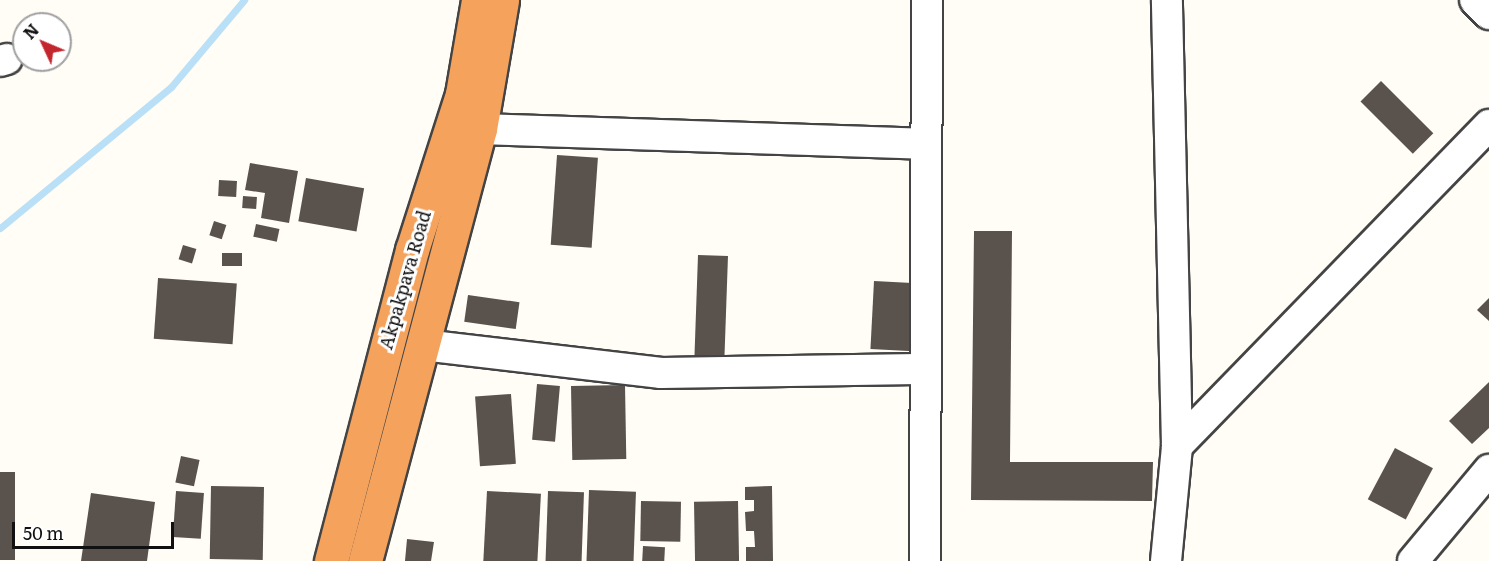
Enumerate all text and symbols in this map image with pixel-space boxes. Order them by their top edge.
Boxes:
north arrow [12,12,72,72]
text: N [17,18,44,44]
street label: Akpakpava Road [375,208,435,352]
scale bar [15,510,177,548]
text: 50 m [23,519,64,546]

